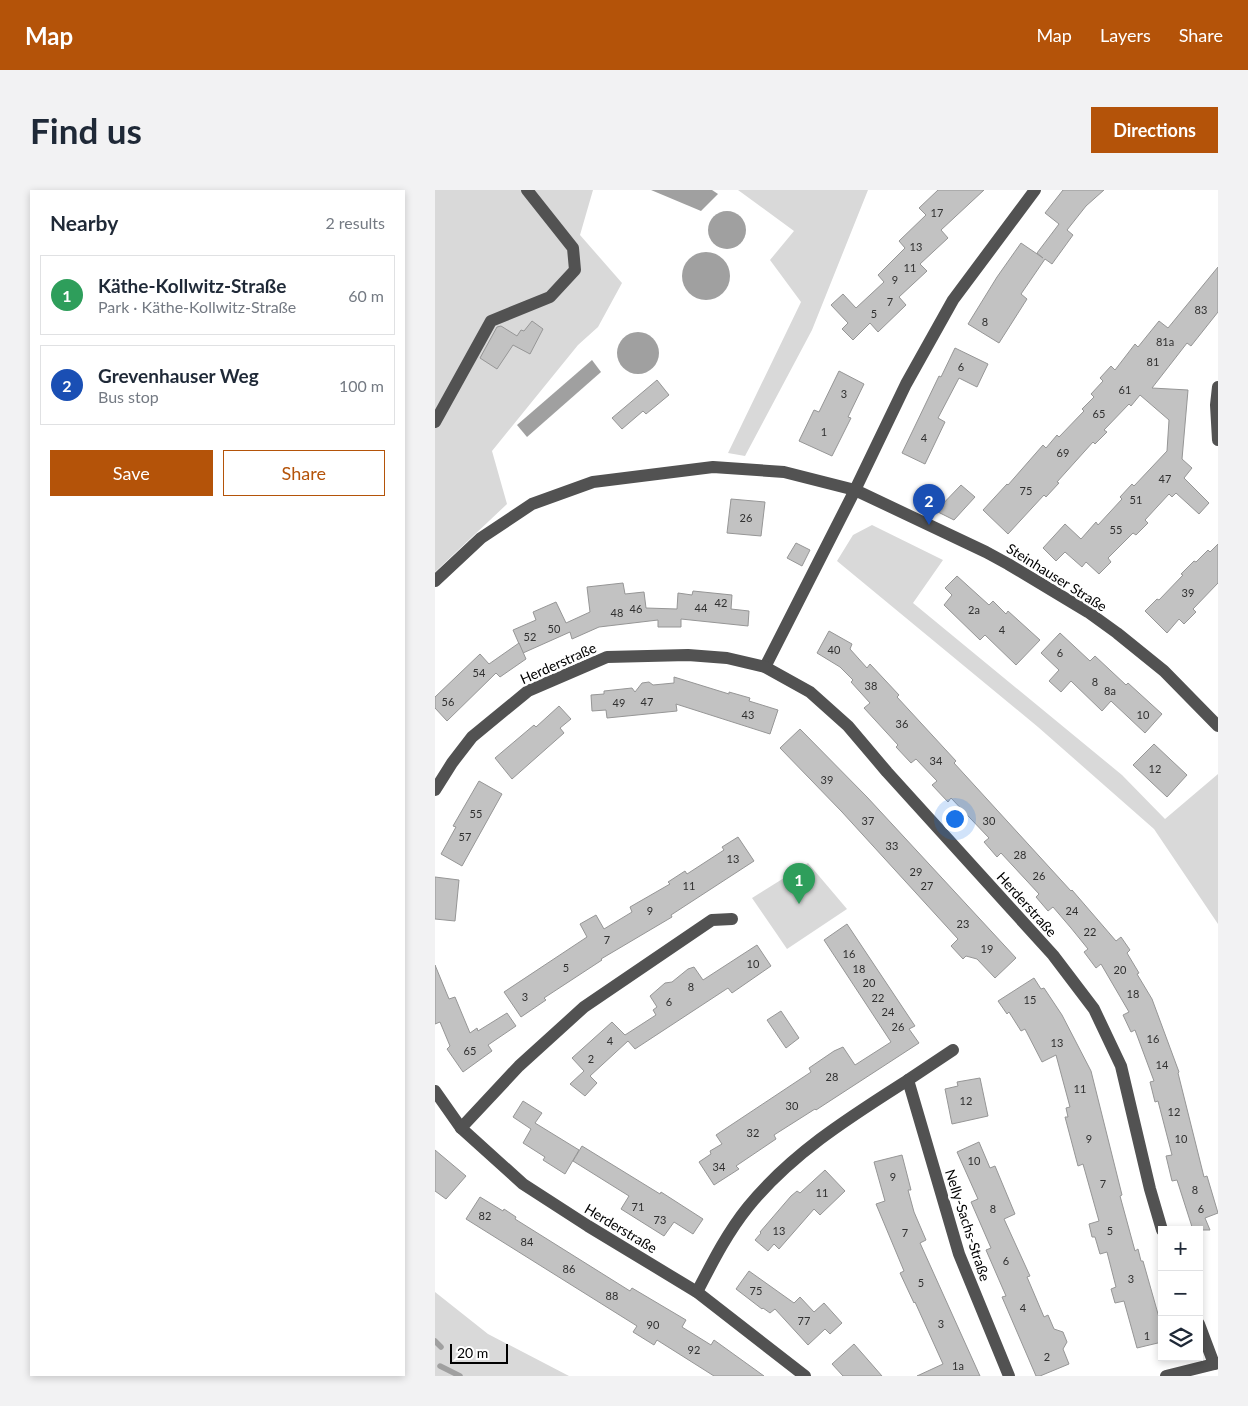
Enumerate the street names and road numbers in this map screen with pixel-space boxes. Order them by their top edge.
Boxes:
street label: Steinhauser Straße [1004,539,1110,615]
street label: Herderstraße [517,639,599,687]
street label: Herderstraße [993,868,1061,940]
street label: Nelly-Sachs-Straße [942,1167,994,1283]
street label: Herderstraße [582,1200,660,1256]

